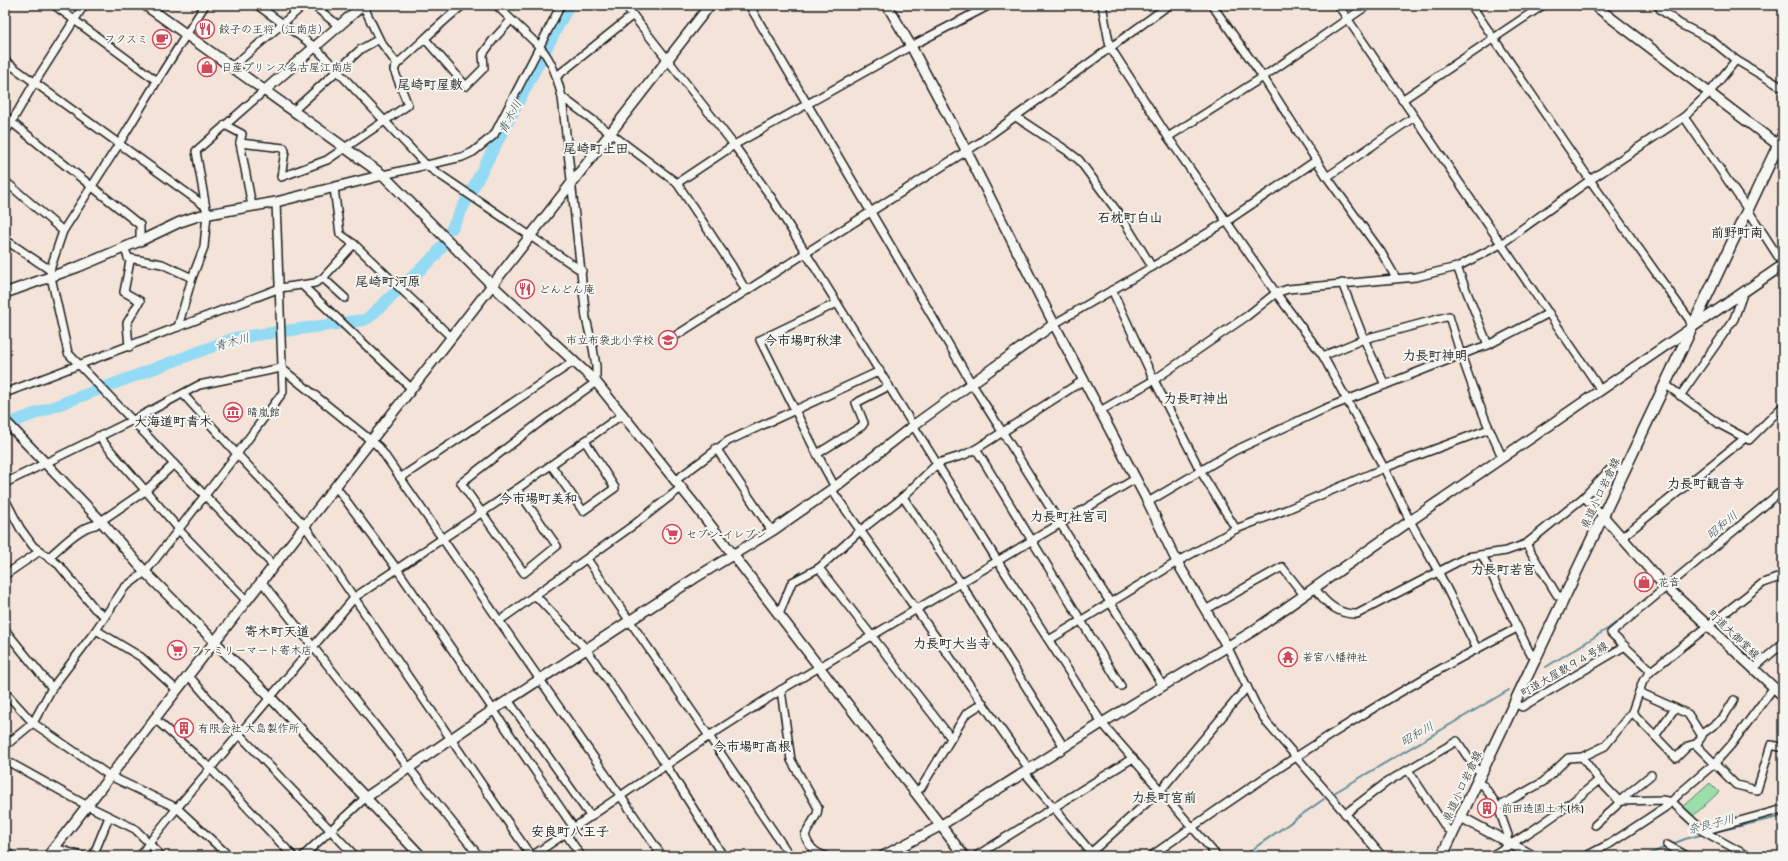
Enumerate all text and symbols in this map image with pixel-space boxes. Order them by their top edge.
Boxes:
restaurant icon: 餃子の王将（江南店） [194,18,216,40]
place label: 餃子の王将（江南店） [219,24,329,37]
cafe icon: フクスミ [151,28,173,50]
place label: フクスミ [104,35,148,47]
shop icon: 日産プリンス名古屋江南店 [196,56,218,78]
place label: 日産プリンス名古屋江南店 [221,62,353,75]
district label: 尾崎町屋敷 [397,78,463,94]
water label: 青木川 [496,98,526,137]
district label: 尾崎町上田 [563,142,629,158]
district label: 石枕町白山 [1097,211,1163,227]
district label: 前野町南 [1711,226,1763,242]
district label: 尾崎町河原 [355,275,421,291]
restaurant icon: どんどん庵 [514,278,536,300]
place label: どんどん庵 [539,284,594,297]
school or university icon: 市立布袋北小学校 [657,329,679,351]
water label: 青木川 [213,332,252,355]
district label: 今市場町秋津 [764,334,842,350]
place label: 市立布袋北小学校 [566,335,654,348]
district label: 力長町神明 [1402,349,1468,365]
district label: 力長町神出 [1163,392,1229,408]
museum icon: 晴嵐館 [222,401,244,423]
place label: 晴嵐館 [247,407,280,420]
district label: 大海道町青木 [134,415,212,431]
street label: 県道小口岩倉線 [1579,456,1624,531]
district label: 力長町観音寺 [1667,477,1745,493]
district label: 今市場町美和 [499,492,577,508]
water label: 昭和川 [1704,509,1742,543]
district label: 力長町社宮司 [1030,510,1108,526]
supermarket icon: セブン-イレブン [661,523,683,545]
place label: セブン-イレブン [686,529,766,542]
district label: 力長町若宮 [1470,563,1536,579]
shop icon: 花音 [1633,571,1655,593]
place label: 花音 [1658,577,1680,590]
street label: 町道大御堂線 [1704,608,1762,662]
district label: 寄木町天道 [244,625,310,641]
district label: 力長町大当寺 [913,637,991,653]
supermarket icon: ファミリーマート寄木店 [166,639,188,661]
street label: 町道大屋敷９４号線 [1519,640,1611,701]
place label: ファミリーマート寄木店 [191,645,312,658]
temple icon: 若宮八幡神社 [1277,646,1299,668]
place label: 若宮八幡神社 [1302,652,1368,665]
building icon: 有限会社 大島製作所 [173,717,195,739]
water label: 昭和川 [1398,720,1437,751]
place label: 有限会社 大島製作所 [198,723,300,736]
district label: 今市場町高根 [713,740,791,756]
street label: 県道小口岩倉線 [1441,749,1486,824]
district label: 力長町宮前 [1131,791,1197,807]
building icon: 前田造園土木(株) [1476,797,1498,819]
place label: 前田造園土木(株) [1501,803,1584,816]
water label: 奈良子川 [1686,812,1736,839]
district label: 安良町八王子 [531,825,609,841]

